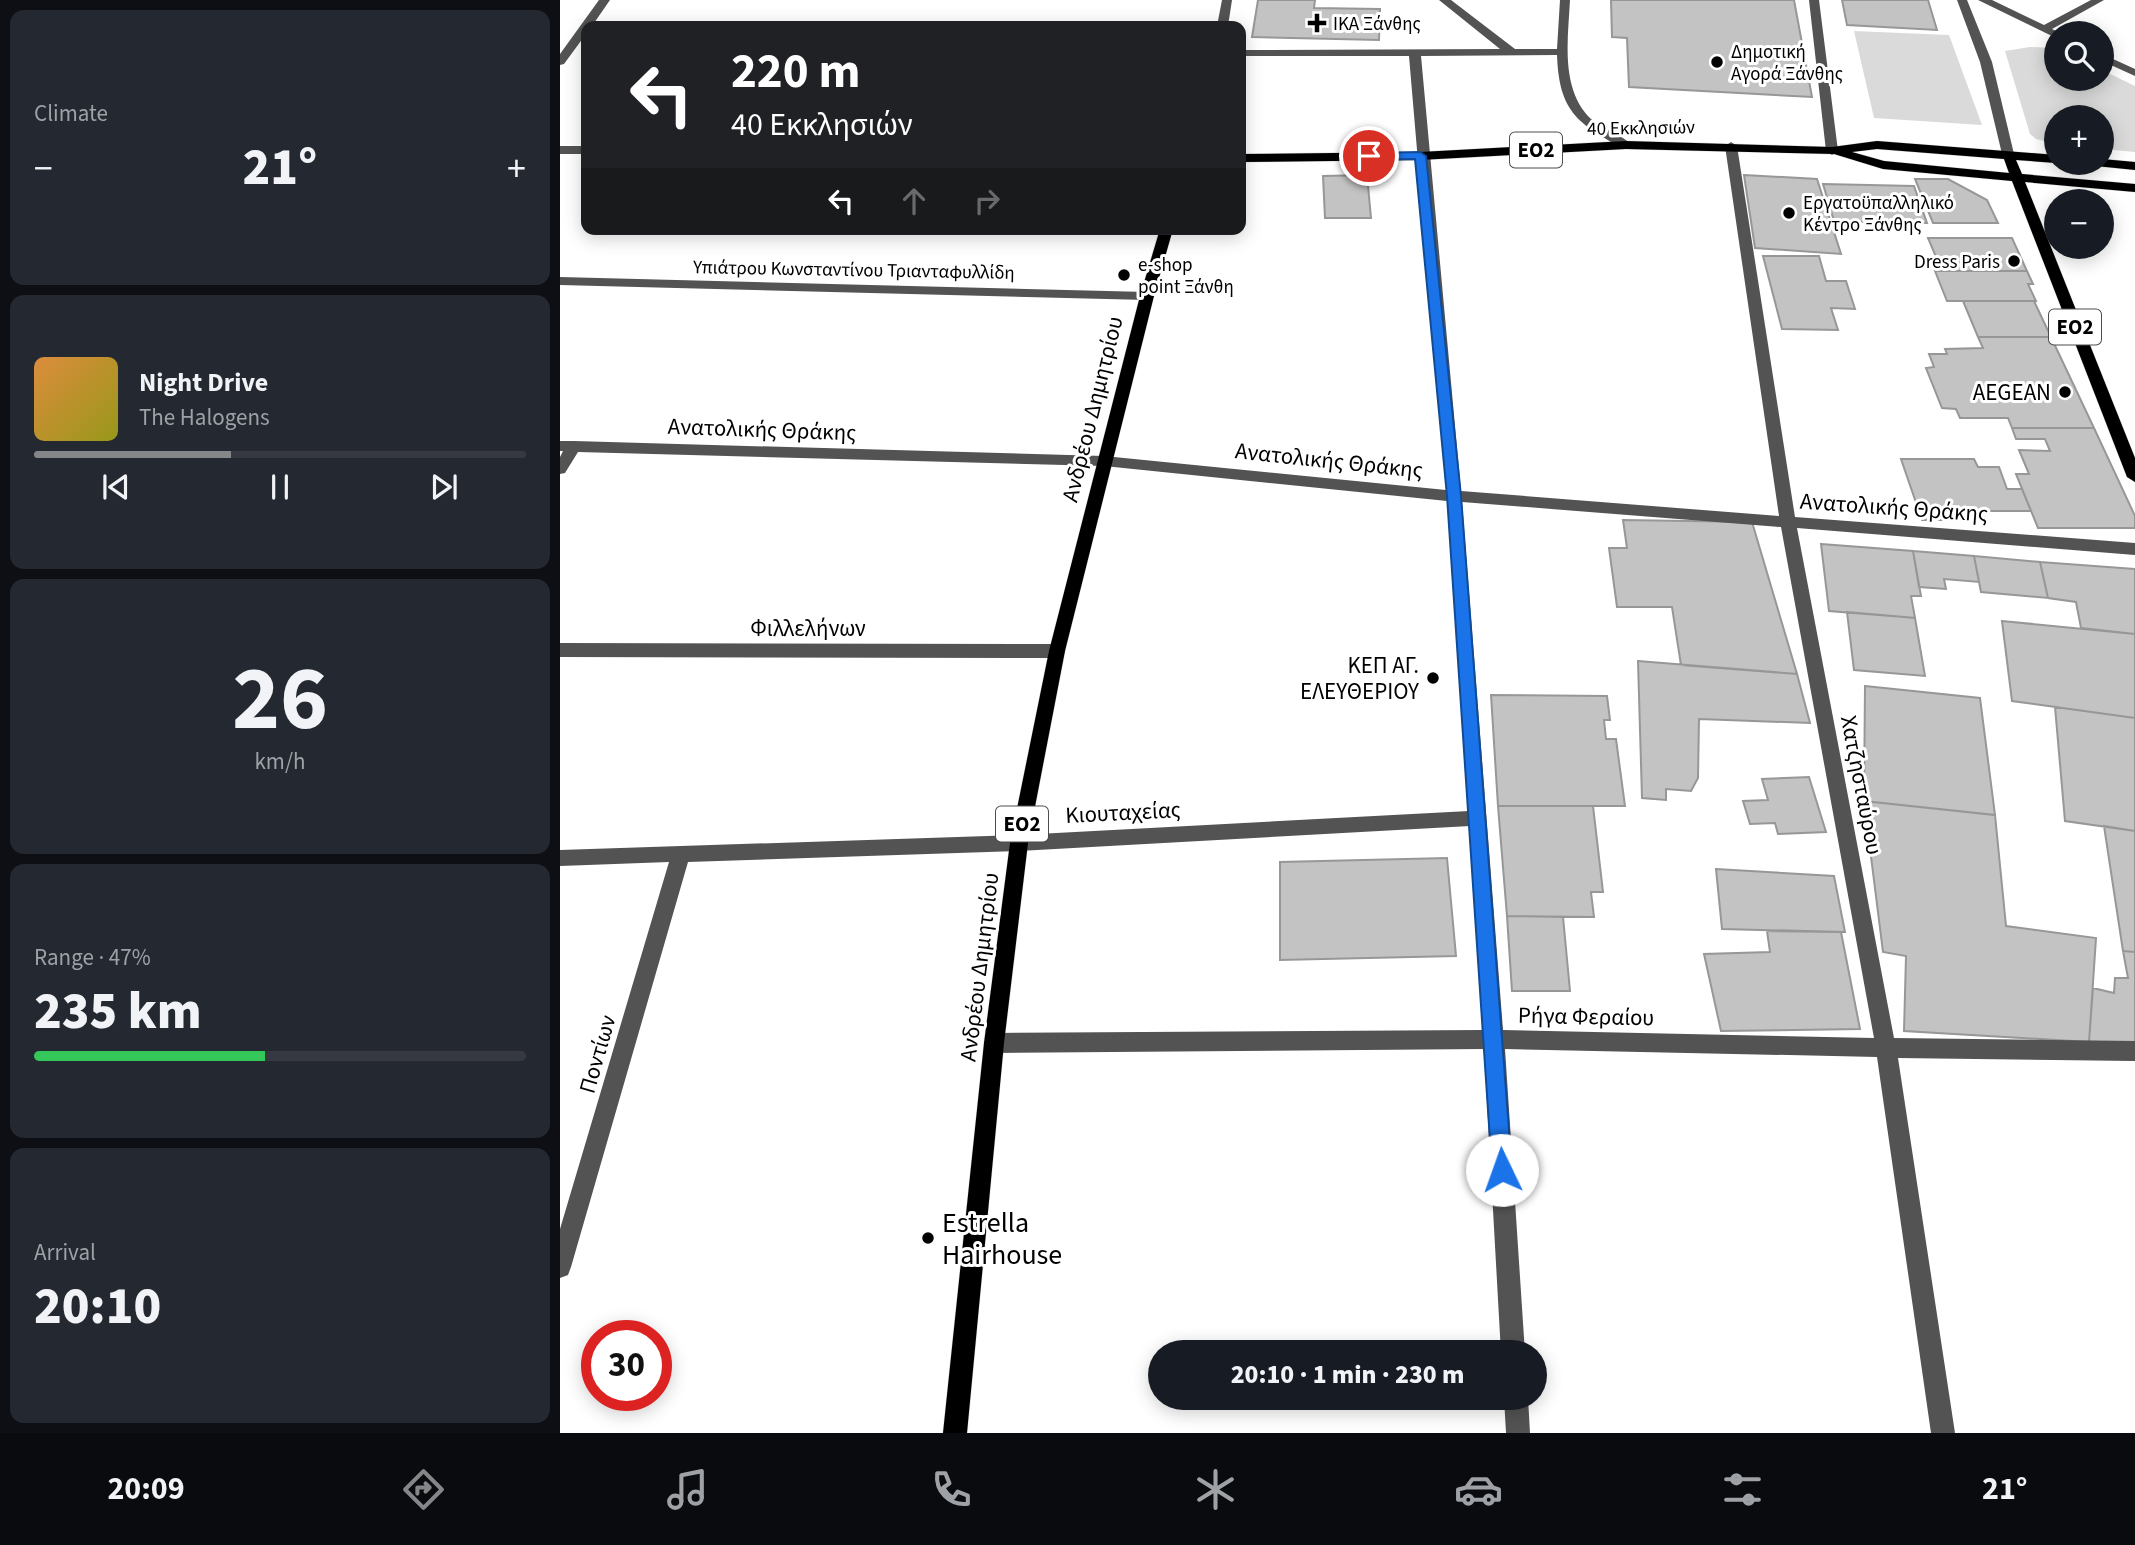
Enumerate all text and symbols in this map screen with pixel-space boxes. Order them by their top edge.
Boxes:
place label: ΙΚΑ Ξάνθης [1333,11,1421,38]
marker: ΙΚΑ Ξάνθης [1307,13,1327,33]
map controls [2044,21,2114,259]
button: search [2044,21,2114,91]
text: 220 m [731,37,860,107]
place label: Δημοτική Αγορά Ξάνθης [1731,39,1843,88]
icon: left [616,49,707,140]
marker: Δημοτική Αγορά Ξάνθης [1709,54,1725,70]
text: Climate [34,97,108,130]
text: 40 Εκκλησιών [731,102,913,148]
button: + [2044,105,2114,175]
street label: 40 Εκκλησιών [1587,114,1695,143]
pin [1339,126,1399,186]
text: 21° [243,131,317,205]
road number: ΕΟ2 [1510,132,1562,168]
icon: arrive [1350,137,1388,175]
text: − [34,142,53,196]
text: + [507,142,526,196]
icon: left [822,182,860,220]
icon: ahead [895,182,933,220]
icon: right [968,182,1006,220]
button: − [2044,189,2114,259]
place label: Εργατοϋπαλληλικό Κέντρο Ξάνθης [1803,190,1954,239]
marker: Εργατοϋπαλληλικό Κέντρο Ξάνθης [1781,205,1797,221]
place label: Dress Paris [1914,249,2000,276]
place label: e-shop point Ξάνθη [1138,252,1234,301]
marker: Dress Paris [2006,253,2022,269]
street label: Υπιάτρου Κωνσταντίνου Τριανταφυλλίδη [692,254,1015,287]
marker: e-shop point Ξάνθη [1116,267,1132,283]
road number: ΕΟ2 [2049,310,2101,344]
street label: Ανδρέου Δημητρίου [1053,313,1131,505]
text: Night Drive [139,364,268,401]
place label: AEGEAN [1973,376,2051,409]
marker: AEGEAN [2057,384,2073,400]
text: The Halogens [139,401,270,434]
street label: Ανατολικής Θράκης [667,410,857,449]
street label: Ανατολικής Θράκης [1234,434,1424,487]
icon: previous [97,468,135,506]
icon: pause [261,468,299,506]
icon: next [425,468,463,506]
street label: Ανατολικής Θράκης [1799,484,1989,531]
street label: Φιλλελήνων [750,612,866,645]
text: 26 [232,635,328,764]
place label: ΚΕΠ ΑΓ. ΕΛΕΥΘΕΡΙΟΥ [1300,649,1419,708]
marker: ΚΕΠ ΑΓ. ΕΛΕΥΘΕΡΙΟΥ [1425,670,1441,686]
street label: Χατζησταύρου [1832,713,1891,858]
text: km/h [254,745,306,778]
street label: Κιουταχείας [1065,793,1181,832]
road number: ΕΟ2 [996,806,1048,842]
street label: Ανδρέου Δημητρίου [952,871,1007,1063]
text: Range · 47% [34,941,151,974]
text: 235 km [34,975,202,1049]
street label: Ρήγα Φεραίου [1518,999,1654,1034]
street label: Ποντίων [571,1011,624,1097]
position arrow [1465,1133,1539,1207]
place label: Estrella Hairhouse [942,1203,1062,1275]
marker: Estrella Hairhouse [920,1230,936,1246]
text: Arrival [34,1236,96,1269]
text: 20:10 [34,1270,161,1344]
speed limit sign: 30 [581,1320,672,1411]
text: 20:10 · 1 min · 230 m [1231,1356,1464,1393]
icon: directions [399,1465,448,1514]
icon: music [663,1465,712,1514]
icon: phone [927,1465,976,1514]
icon: climate [1191,1465,1240,1514]
icon: car [1454,1465,1503,1514]
icon: filters [1718,1465,1767,1514]
text: 20:09 [107,1466,185,1512]
text: 21° [1982,1466,2028,1512]

